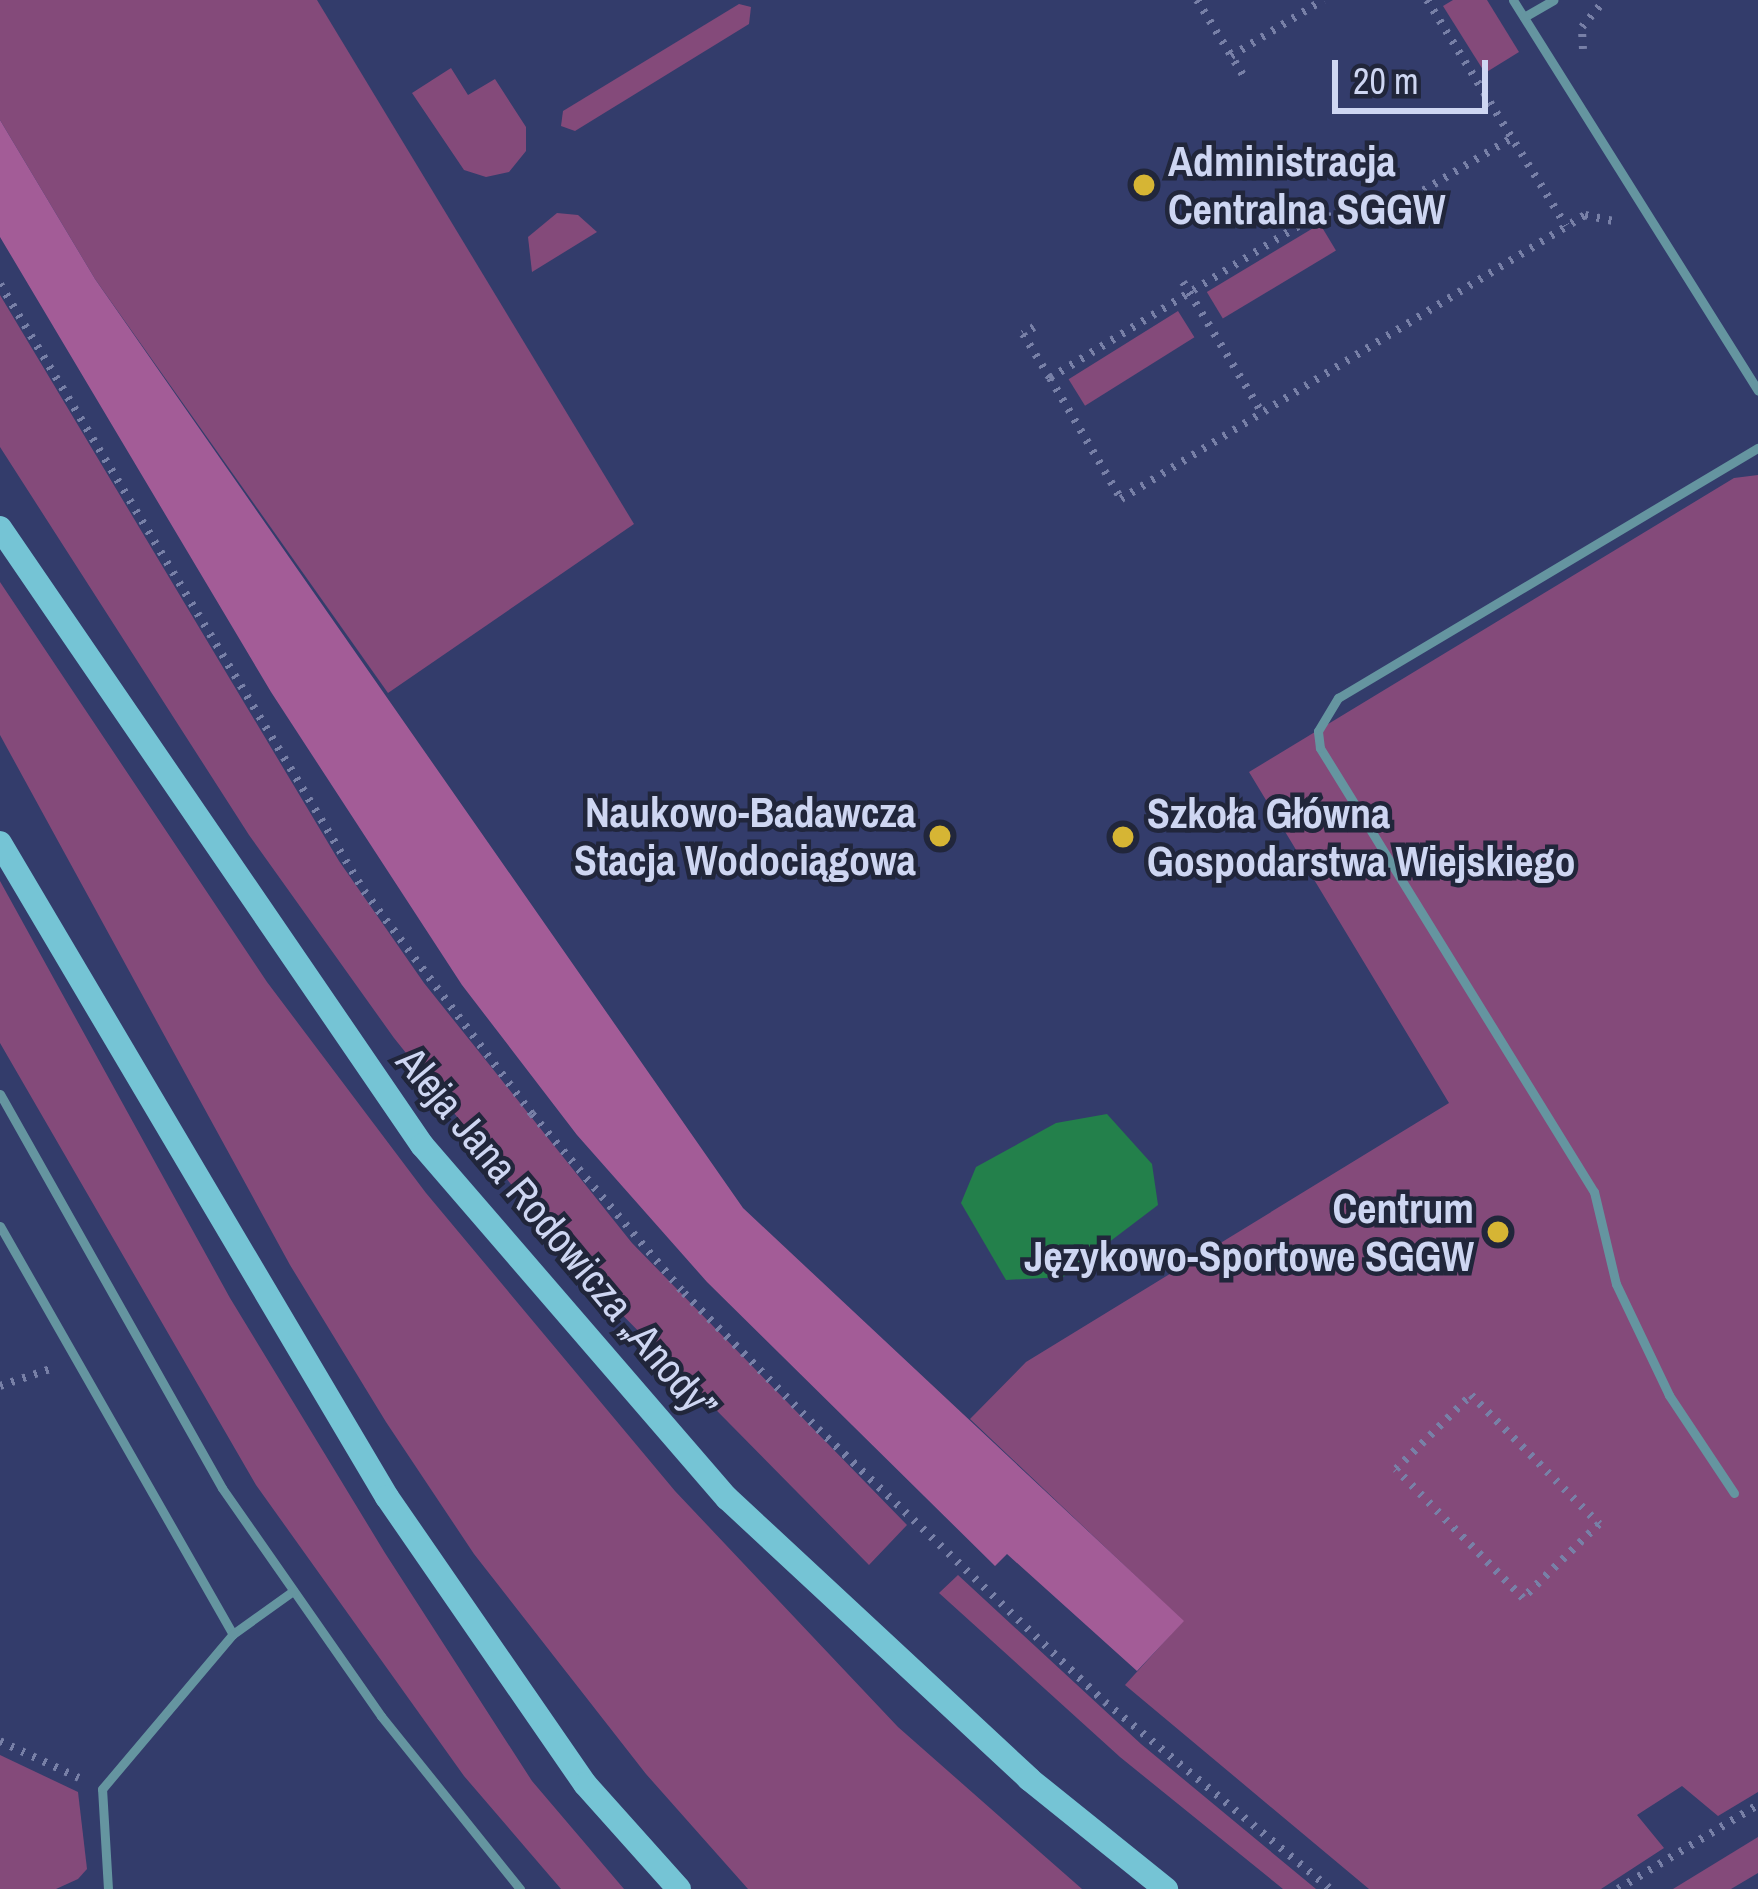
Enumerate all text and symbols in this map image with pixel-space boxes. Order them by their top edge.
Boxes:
scale bar [1338,36,1494,110]
text: 20 m [1353,57,1419,105]
place label: Administracja Centralna SGGW [1168,136,1445,234]
marker: Administracja Centralna SGGW [1131,172,1157,198]
place label: Naukowo-Badawcza Stacja Wodociągowa [574,787,916,886]
place label: Szkoła Główna Gospodarstwa Wiejskiego [1147,788,1575,886]
marker: Naukowo-Badawcza Stacja Wodociągowa [927,823,953,849]
marker: Szkoła Główna Gospodarstwa Wiejskiego [1110,824,1136,850]
street label: Aleja Jana Rodowicza „Anody” [386,1036,728,1430]
place label: Centrum Językowo-Sportowe SGGW [1024,1183,1474,1282]
marker: Centrum Językowo-Sportowe SGGW [1485,1219,1511,1245]

